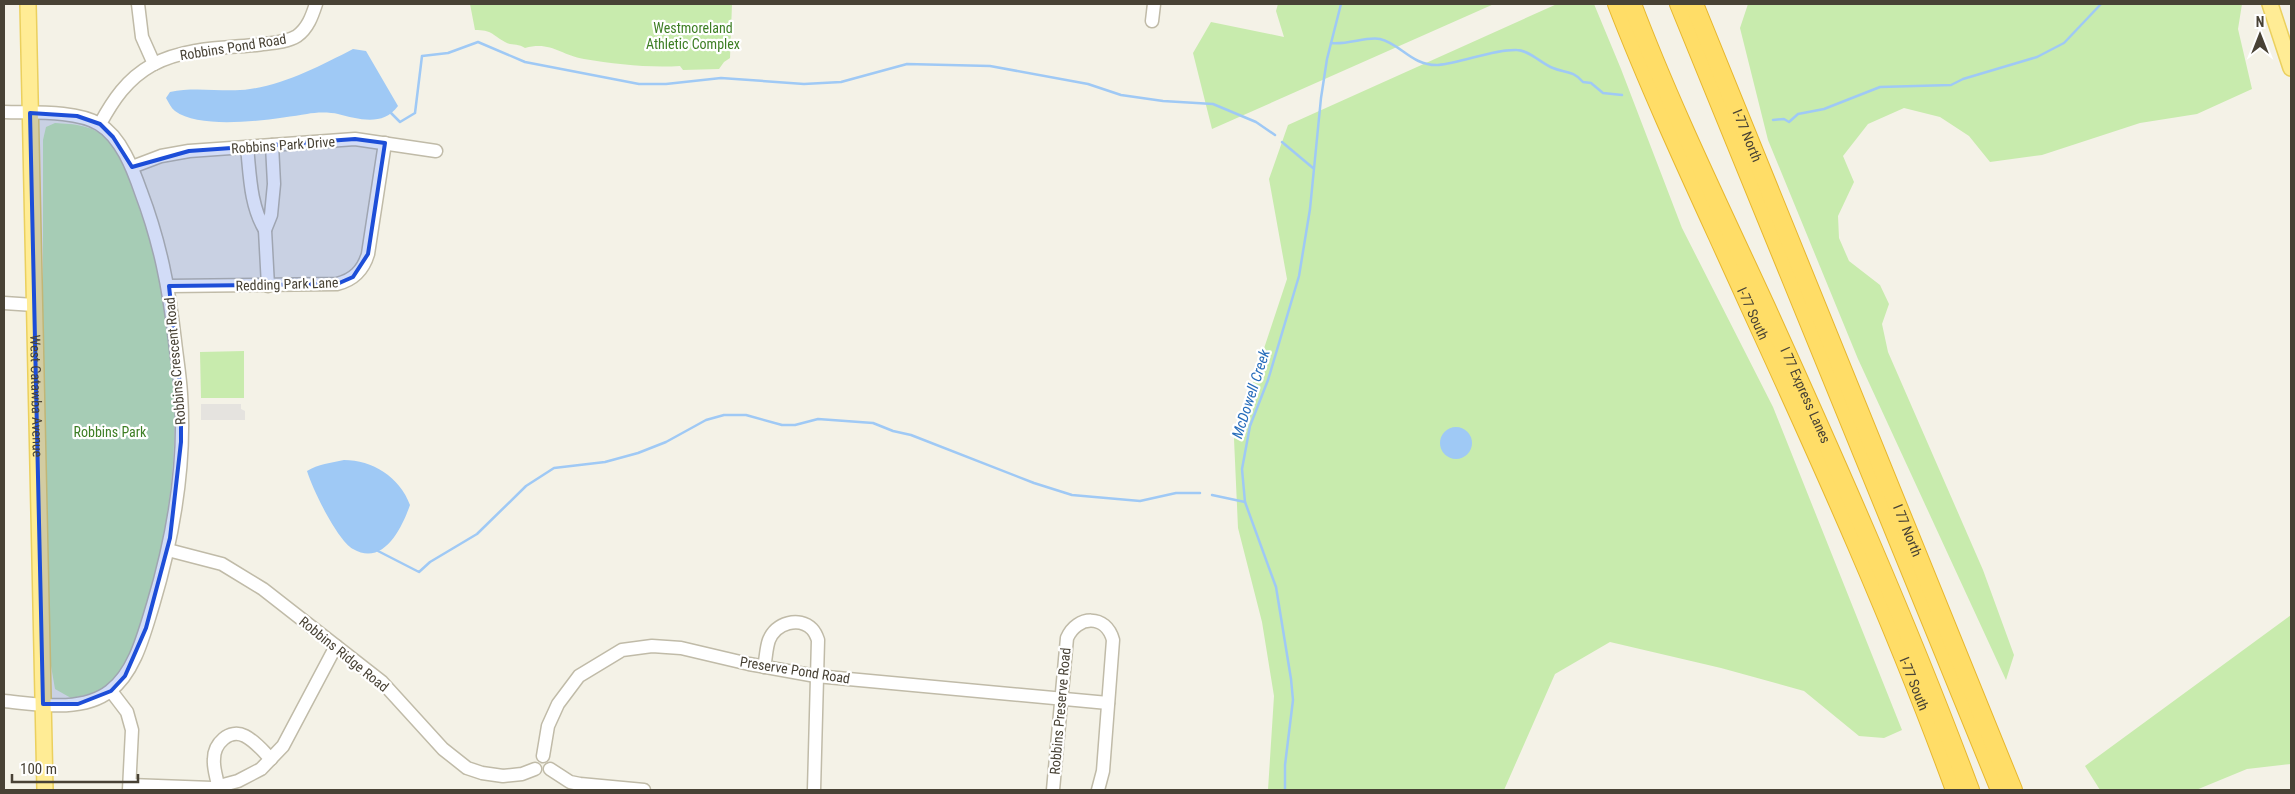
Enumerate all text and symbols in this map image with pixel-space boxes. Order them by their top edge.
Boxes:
north arrow [2235,10,2285,60]
text: N [2256,14,2264,30]
park label: Westmoreland Athletic Complex [646,20,740,52]
street label: Robbins Pond Road [179,31,287,63]
street label: I-77 North [1730,107,1765,164]
street label: Robbins Park Drive [231,133,336,157]
street label: Redding Park Lane [235,274,339,294]
street label: I-77 South [1734,285,1772,342]
street label: Robbins Crescent Road [161,296,189,426]
street label: West Catawba Avenue [27,334,46,458]
street label: I 77 Express Lanes [1777,345,1834,446]
water label: McDowell Creek [1228,347,1274,441]
park label: Robbins Park [74,424,147,440]
street label: I 77 North [1890,502,1925,559]
street label: Robbins Ridge Road [296,613,392,695]
street label: Robbins Preserve Road [1046,647,1074,775]
street label: Preserve Pond Road [739,653,851,687]
street label: I-77 South [1896,655,1932,713]
scale bar [12,752,139,784]
text: 100 m [20,760,57,778]

